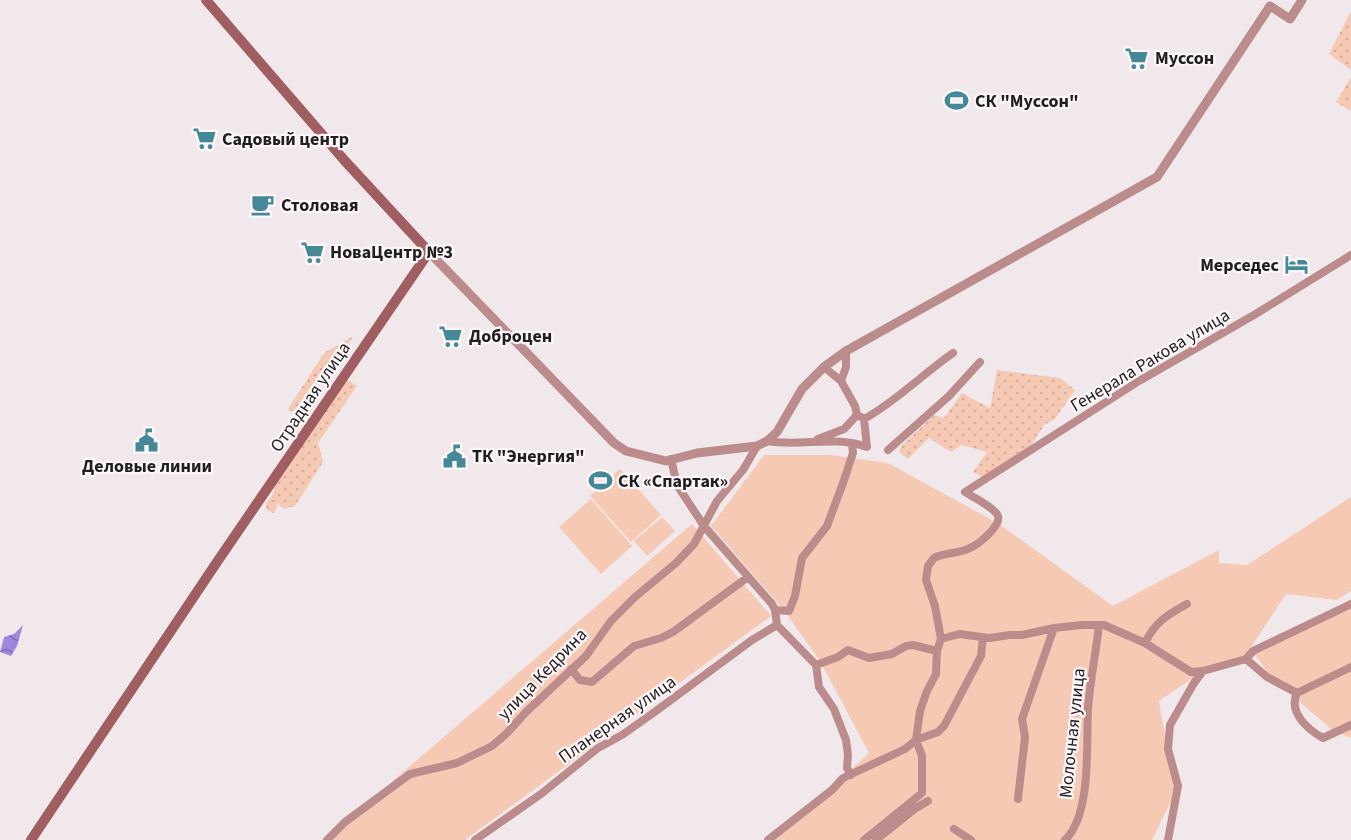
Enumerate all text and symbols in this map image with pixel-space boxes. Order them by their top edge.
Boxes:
supermarket icon: Муссон [1124,45,1150,71]
place label: Муссон [1155,46,1214,71]
sports icon: СК "Муссон" [944,88,970,114]
place label: СК "Муссон" [975,89,1079,114]
supermarket icon: Садовый центр [191,126,217,152]
place label: Садовый центр [222,127,349,152]
cafe icon: Столовая [250,192,276,218]
place label: Столовая [281,193,358,218]
supermarket icon: НоваЦентр №3 [299,239,325,265]
place label: НоваЦентр №3 [330,240,453,265]
hotel icon: Мерседес [1284,252,1310,278]
place label: Мерседес [1200,253,1280,278]
street label: Генерала Ракова улица [1066,303,1235,418]
supermarket icon: Доброцен [438,323,464,349]
place label: Доброцен [469,324,552,349]
street label: Отрадная улица [264,337,357,457]
public building icon: Деловые линии [134,427,160,453]
public building icon: ТК "Энергия" [441,443,467,469]
place label: ТК "Энергия" [472,444,585,469]
place label: Деловые линии [82,454,212,479]
sports icon: СК «Спартак» [587,468,613,494]
place label: СК «Спартак» [618,469,728,494]
street label: улица Кедрина [492,623,593,726]
street label: Молочная улица [1053,667,1092,799]
street label: Планерная улица [553,669,681,769]

